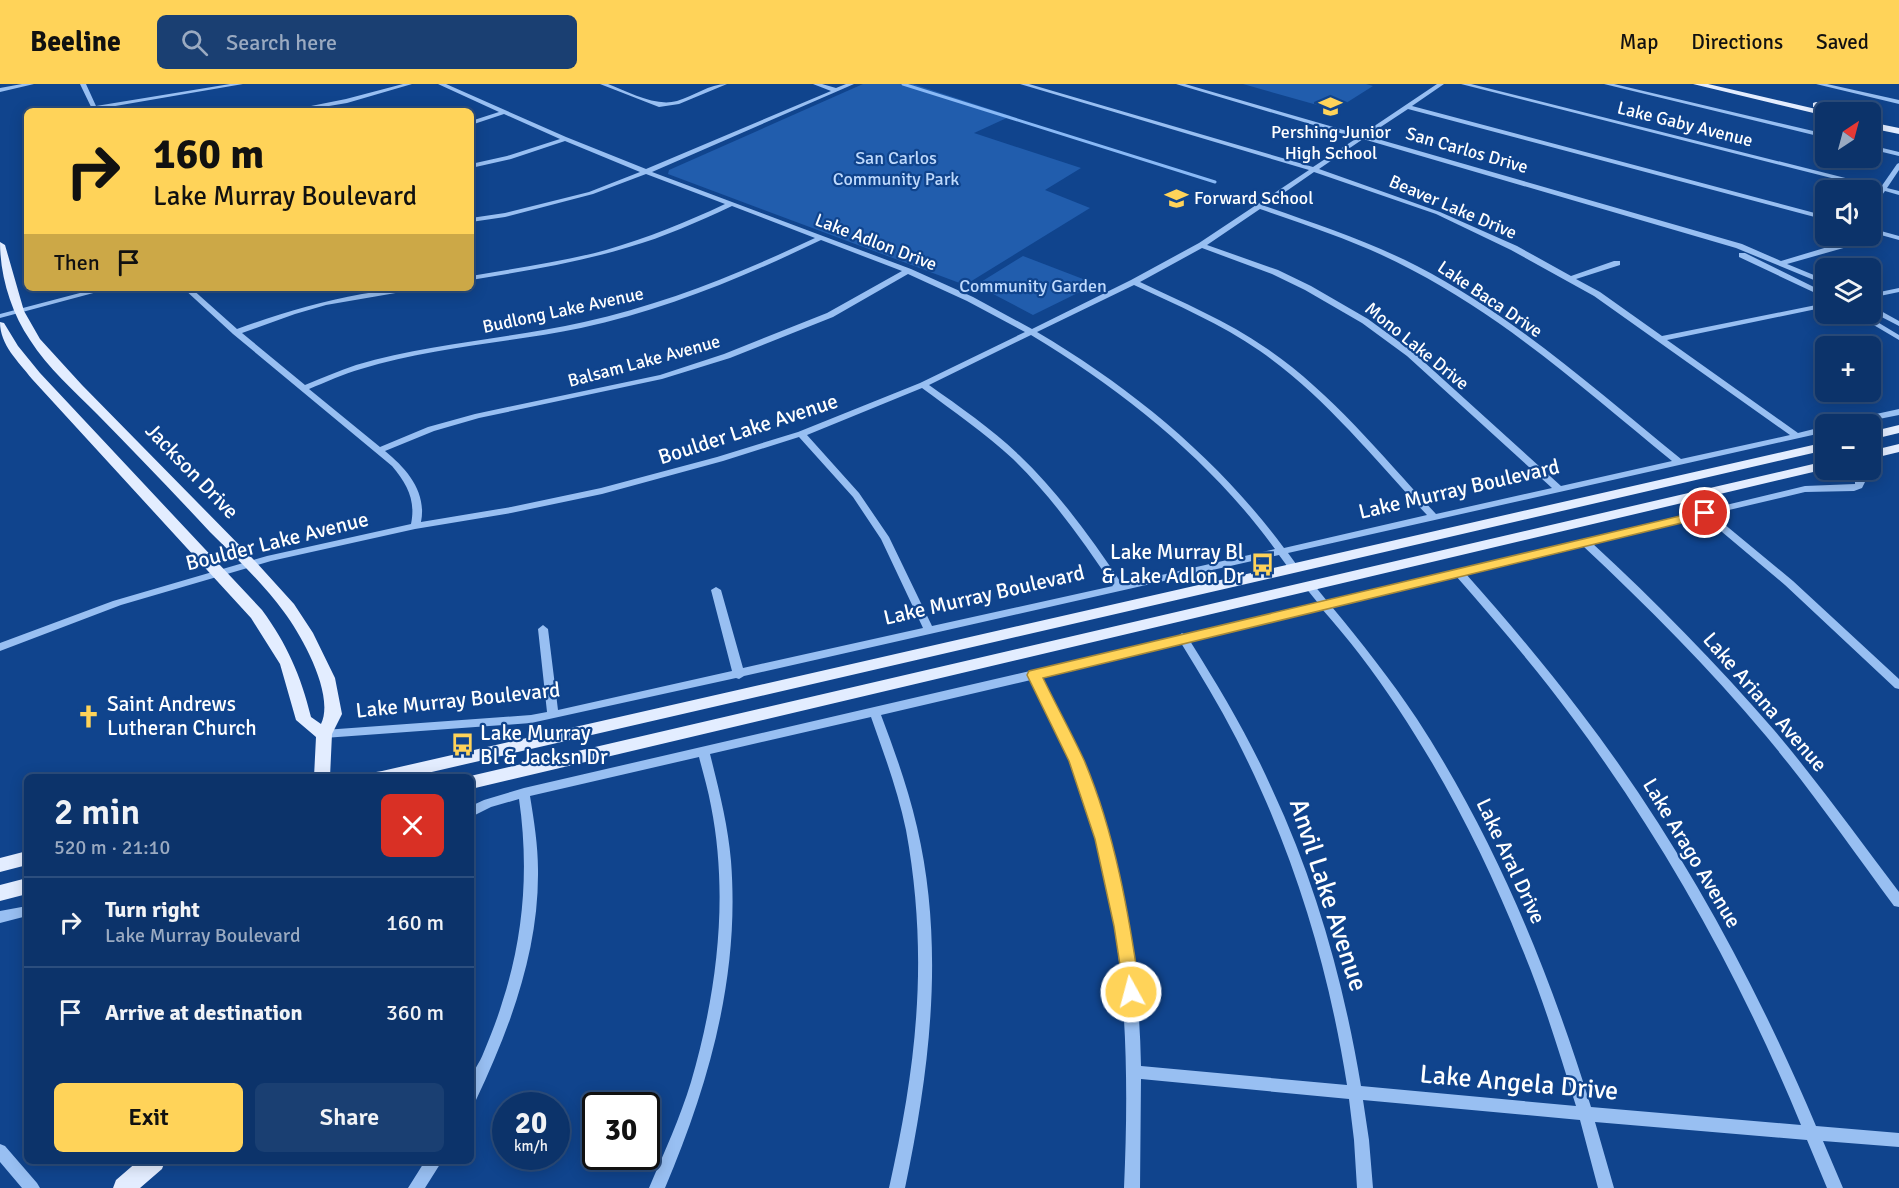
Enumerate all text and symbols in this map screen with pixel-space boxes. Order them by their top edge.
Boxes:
search box [157,15,577,69]
text: Beeline [30,25,121,59]
icon: search [178,26,211,59]
text: Search here [226,29,337,56]
text: Map [1620,29,1658,55]
text: Directions [1691,29,1783,55]
text: Saved [1816,29,1869,55]
school or university icon: Pershing Junior High School [1318,93,1344,119]
street label: Lake Gaby Avenue [1615,97,1755,151]
north arrow [1815,102,1881,168]
map controls [1815,102,1881,480]
place label: Pershing Junior High School [1271,121,1391,164]
street label: San Carlos Drive [1403,122,1531,178]
text: 160 m [153,129,264,180]
icon: right [54,132,132,210]
park label: San Carlos Community Park [833,147,959,190]
street label: Beaver Lake Drive [1386,170,1520,244]
text: Lake Murray Boulevard [153,180,417,213]
button: sound [1815,180,1881,246]
school or university icon: Forward School [1163,185,1189,211]
place label: Forward School [1194,187,1313,209]
street label: Lake Adlon Drive [812,209,940,275]
icon: arrive [112,246,145,279]
text: Then [54,249,100,276]
street label: Lake Baca Drive [1433,256,1547,342]
button: layers [1815,258,1881,324]
park label: Community Garden [959,275,1107,297]
street label: Budlong Lake Avenue [480,282,646,338]
street label: Mono Lake Drive [1361,297,1473,395]
street label: Balsam Lake Avenue [565,330,723,392]
button: + [1815,336,1881,402]
street label: Boulder Lake Avenue [655,388,841,470]
button: − [1815,414,1881,480]
street label: Jackson Drive [140,418,244,524]
street label: Lake Murray Boulevard [1356,453,1562,525]
pin [1679,487,1730,538]
icon: arrive [1688,496,1721,529]
street label: Boulder Lake Avenue [183,506,371,576]
place label: Lake Murray Bl & Lake Adlon Dr [1102,539,1244,589]
bus stop icon: Lake Murray Bl & Lake Adlon Dr [1249,551,1275,577]
street label: Lake Murray Boulevard [881,559,1087,631]
street label: Lake Ariana Avenue [1697,627,1833,777]
street label: Lake Murray Boulevard [355,676,561,724]
place label: Saint Andrews Lutheran Church [107,691,257,741]
church icon: Saint Andrews Lutheran Church [76,703,102,729]
place label: Lake Murray Bl & Jacksn Dr [480,720,608,770]
bus stop icon: Lake Murray Bl & Jacksn Dr [449,732,475,758]
street label: Lake Arago Avenue [1637,773,1747,933]
text: 2 min [54,790,140,835]
button: close [381,794,444,857]
street label: Lake Aral Drive [1471,794,1551,928]
street label: Anvil Lake Avenue [1282,795,1374,995]
text: 520 m · 21:10 [54,835,170,860]
text: Turn right [105,896,200,923]
icon: right [54,906,87,939]
text: 160 m [386,909,444,936]
text: Lake Murray Boulevard [105,923,301,948]
position arrow [1099,960,1163,1024]
icon: arrive [54,996,87,1029]
text: Arrive at destination [105,999,302,1026]
text: 360 m [386,999,444,1026]
street label: Lake Angela Drive [1418,1058,1620,1108]
button: Exit [54,1083,243,1152]
button: Share [255,1083,444,1152]
speed limit sign: 30 [582,1092,660,1170]
text: 20 [515,1105,547,1142]
text: km/h [514,1137,548,1155]

